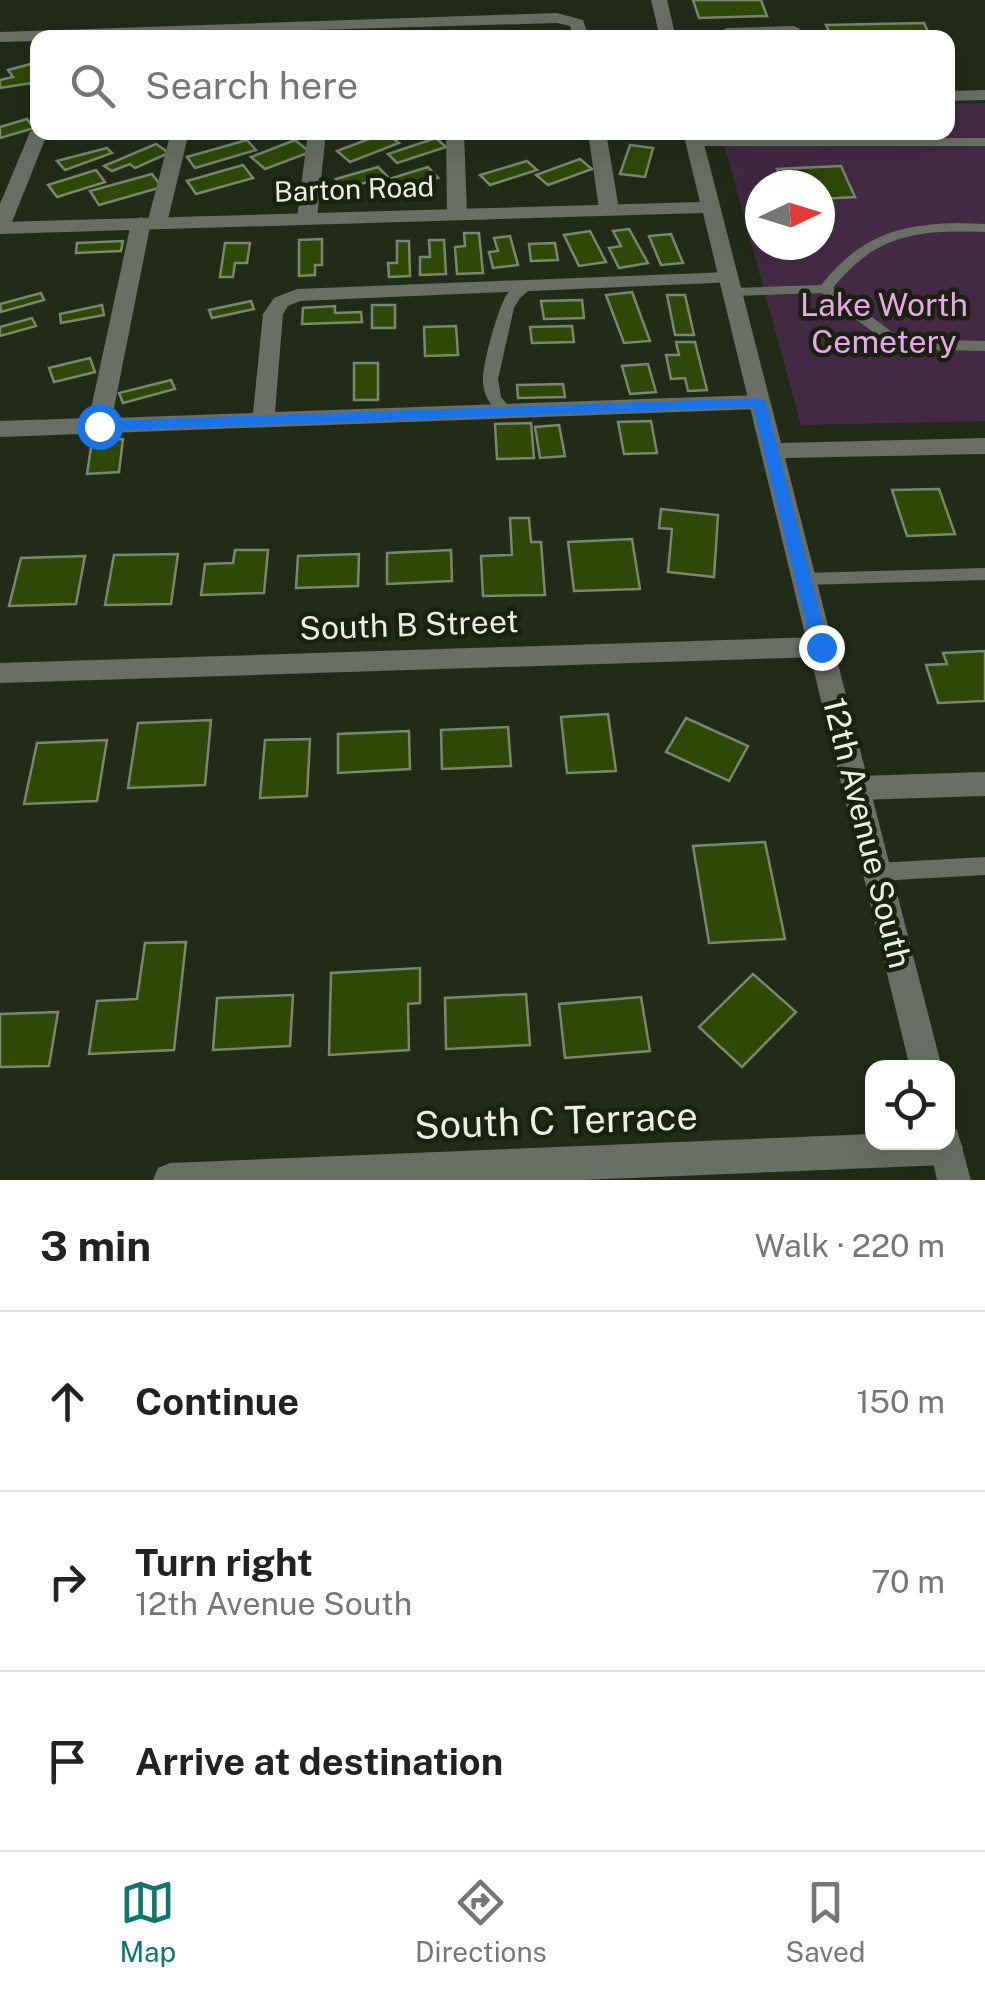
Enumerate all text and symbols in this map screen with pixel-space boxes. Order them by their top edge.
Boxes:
search box [30,30,955,140]
icon: search [65,58,120,113]
text: Search here [145,63,358,108]
street label: Barton Road [273,169,435,208]
north arrow [745,170,835,260]
park label: Lake Worth Cemetery [800,286,968,360]
route start [77,404,123,450]
street label: South B Street [299,602,519,647]
route end [799,625,845,671]
street label: 12th Avenue South [816,694,919,972]
map controls [865,1060,955,1150]
button: locate [865,1060,955,1150]
street label: South C Terrace [413,1093,699,1148]
text: 3 min [40,1221,151,1270]
text: Walk · 220 m [755,1227,945,1264]
icon: ahead [40,1374,95,1429]
text: Continue [135,1379,299,1424]
text: 150 m [856,1383,945,1420]
text: Turn right [135,1540,313,1585]
icon: right [40,1554,95,1609]
text: 70 m [871,1563,945,1600]
text: 12th Avenue South [135,1585,412,1622]
icon: arrive [40,1734,95,1789]
text: Arrive at destination [135,1739,503,1784]
tab: Map [119,1875,176,1968]
tab: Directions [415,1875,547,1968]
tab: Saved [785,1875,866,1968]

